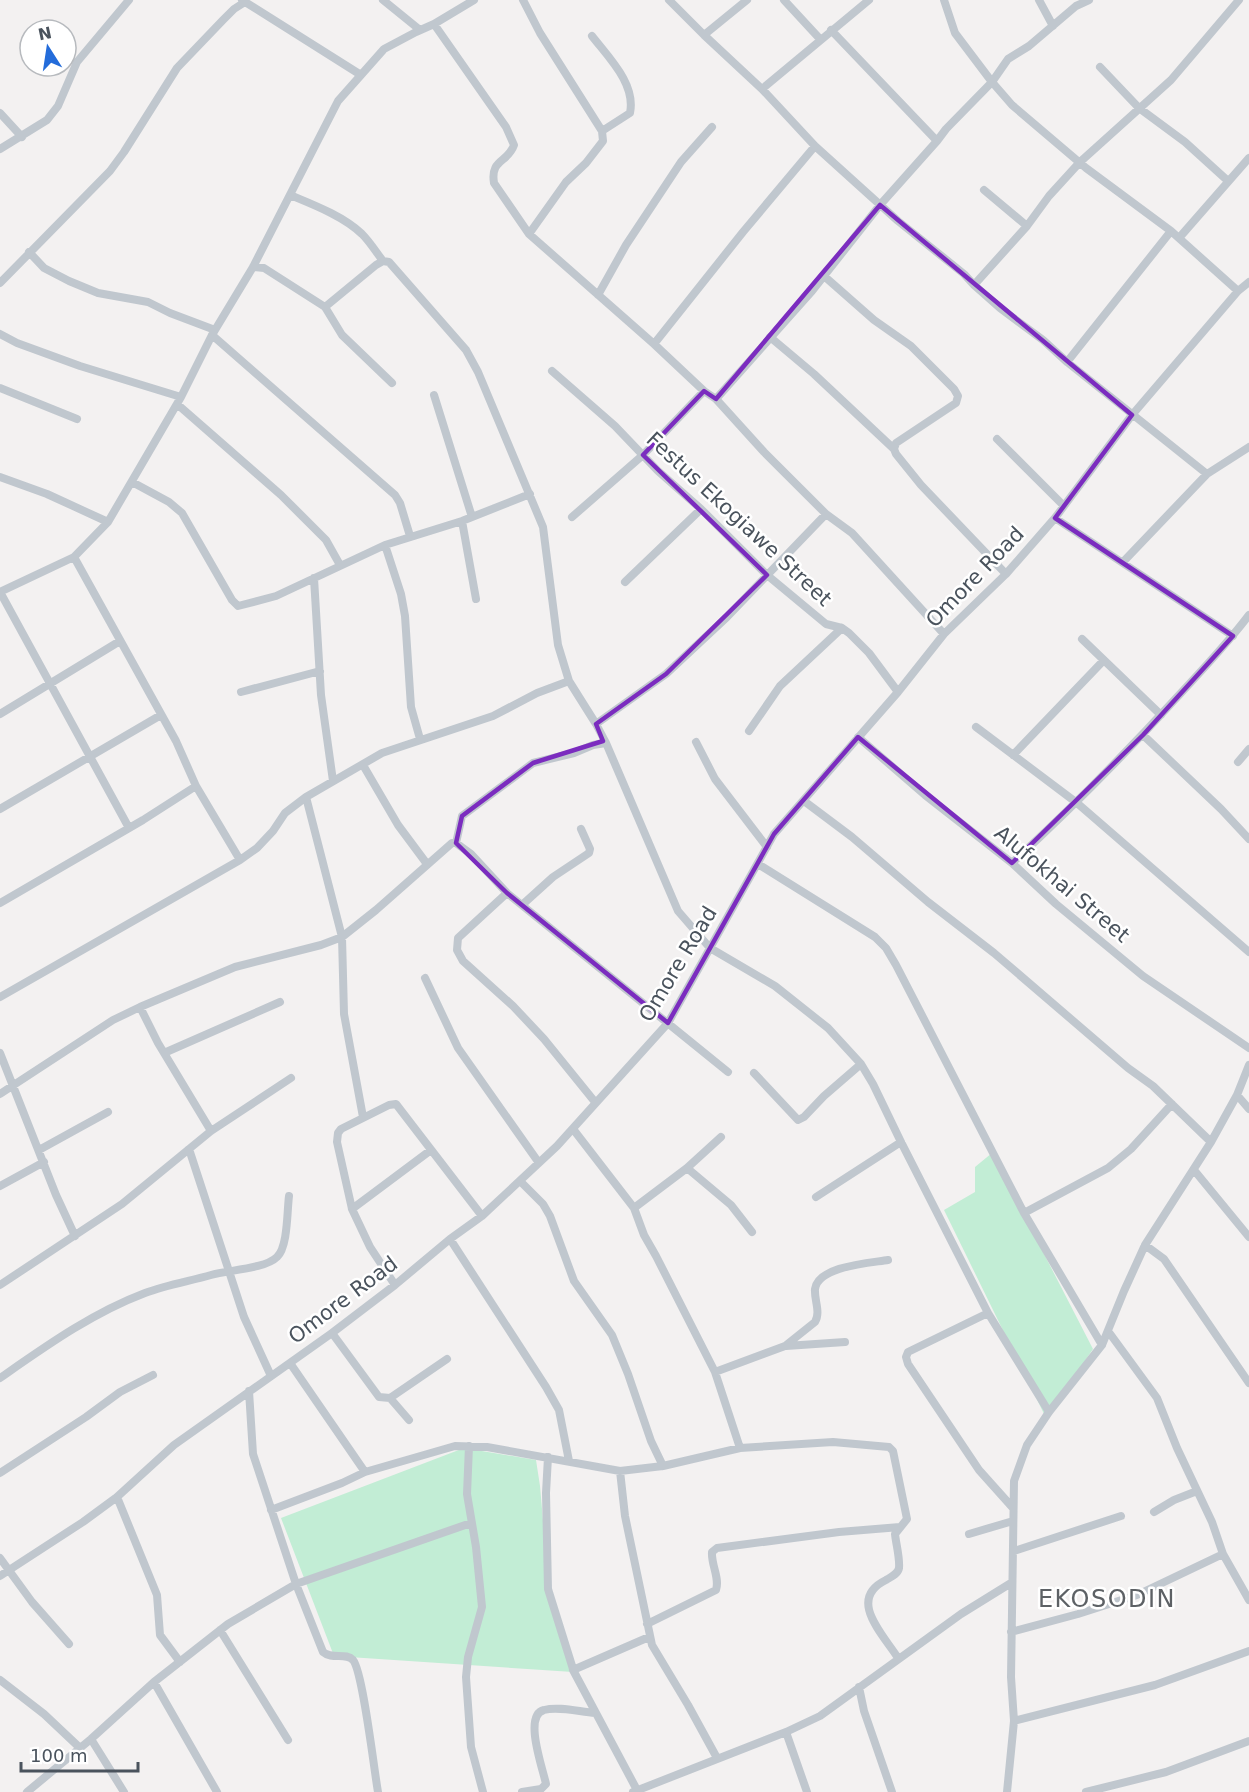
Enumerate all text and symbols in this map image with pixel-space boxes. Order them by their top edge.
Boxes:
north arrow [18,18,78,78]
text: N [36,23,54,45]
street label: Festus Ekogiawe Street [642,427,836,611]
street label: Omore Road [921,522,1029,632]
street label: Alufokhai Street [990,821,1134,947]
street label: Omore Road [634,902,722,1026]
street label: Omore Road [284,1251,402,1349]
district label: EKOSODIN [1038,1585,1176,1613]
scale bar [21,1735,138,1773]
text: 100 m [30,1745,88,1766]

